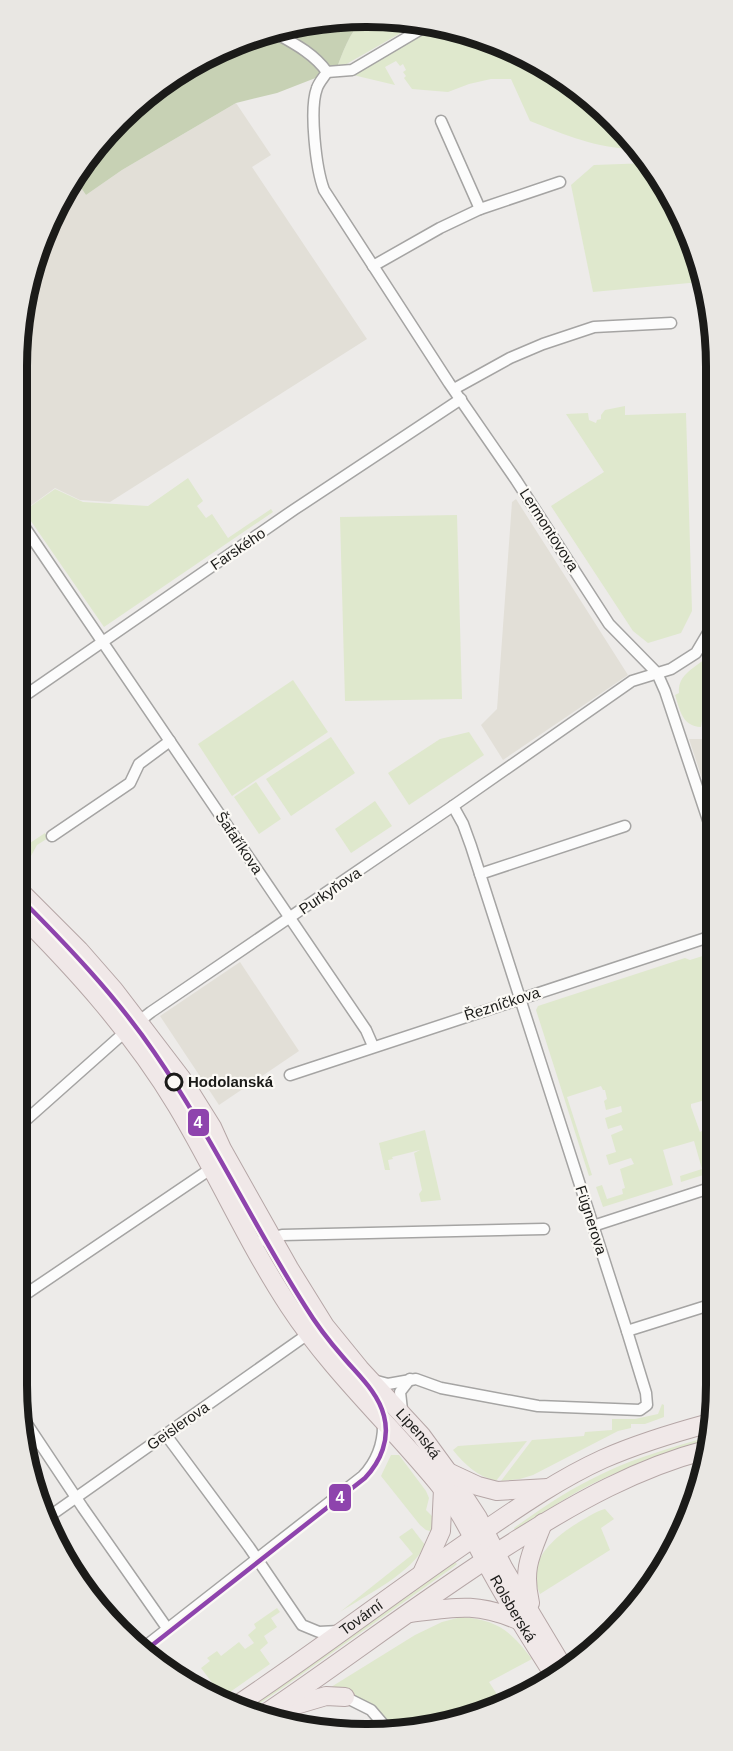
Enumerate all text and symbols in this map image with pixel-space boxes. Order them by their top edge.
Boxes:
street label: Lermontovova [516,485,583,575]
street label: Farského [207,524,268,573]
street label: Šafaříkova [212,808,267,878]
street label: Purkyňova [296,863,364,917]
street label: Řezníčkova [462,983,542,1024]
marker: Hodolanská [165,1073,183,1091]
place label: Hodolanská [188,1073,274,1090]
line badge: 4 [187,1108,210,1137]
text: 4 [194,1114,203,1131]
street label: Fügnerova [572,1183,611,1257]
street label: Geislerova [143,1398,212,1453]
street label: Lipenská [393,1405,445,1462]
line badge: 4 [328,1483,352,1512]
text: 4 [336,1489,345,1506]
street label: Rolsberská [487,1572,540,1645]
street label: Tovární [336,1595,387,1638]

